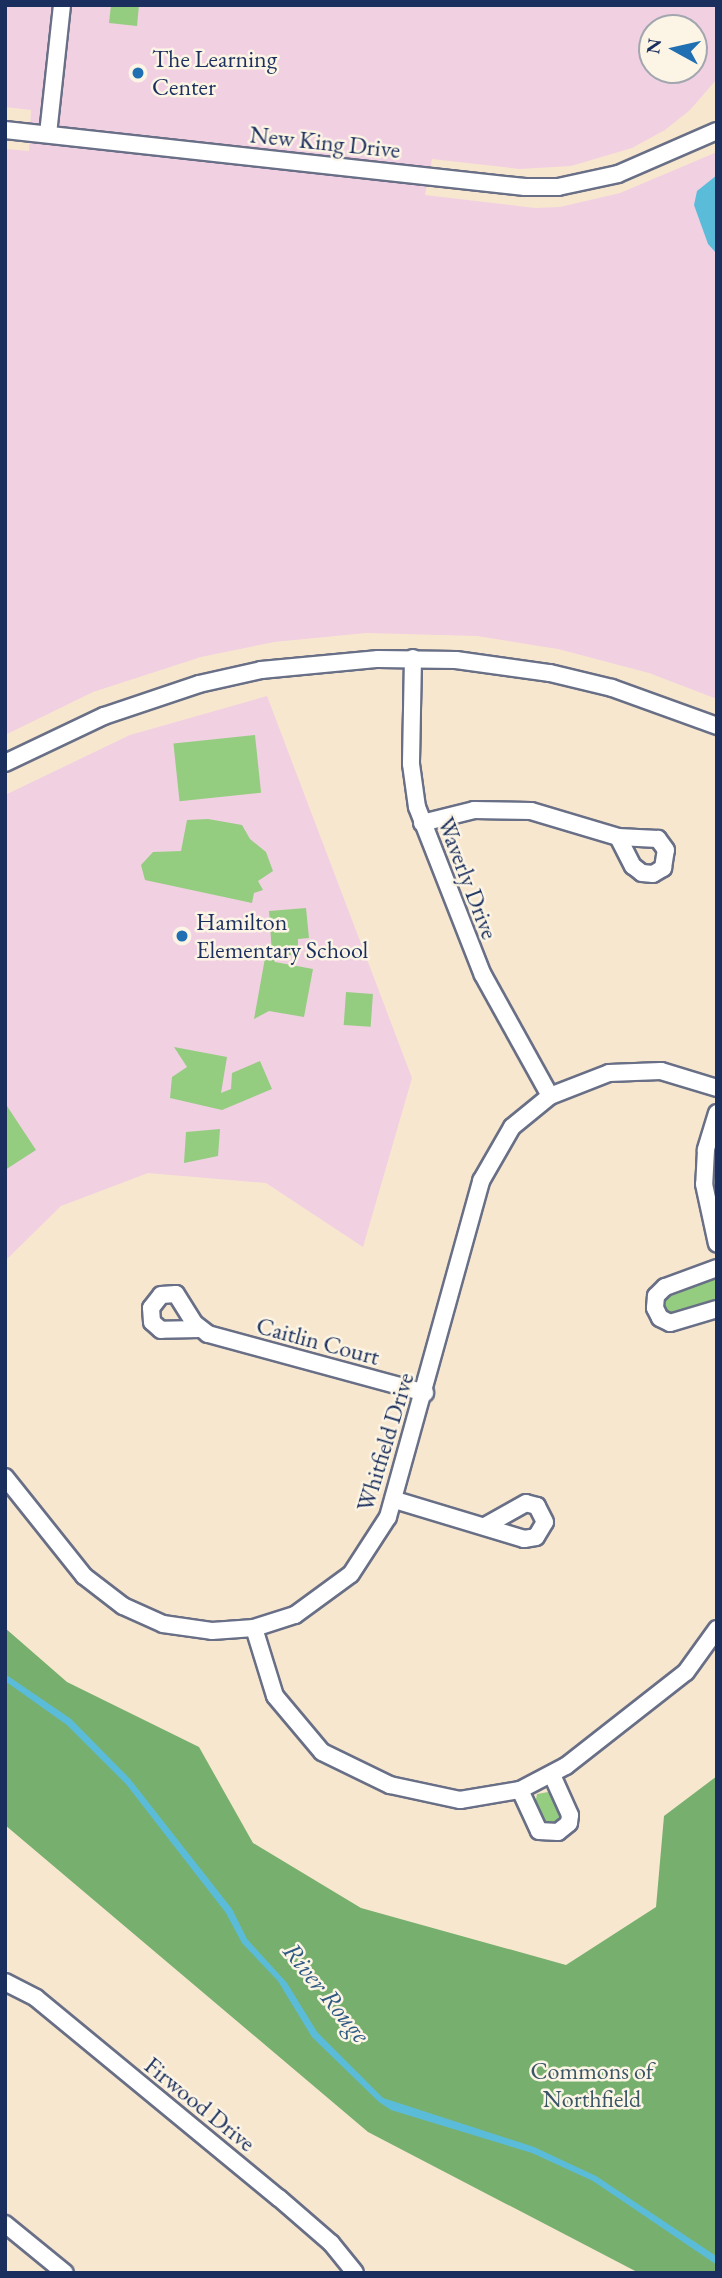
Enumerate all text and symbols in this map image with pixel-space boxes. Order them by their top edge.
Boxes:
north arrow [638,14,708,84]
text: N [640,37,667,56]
place label: The Learning Center [152,45,277,101]
marker: The Learning Center [130,65,146,81]
street label: New King Drive [248,120,402,164]
street label: Waverly Drive [432,813,504,943]
place label: Hamilton Elementary School [196,908,368,964]
marker: Hamilton Elementary School [174,928,190,944]
street label: Caitlin Court [253,1311,383,1371]
street label: Whitfield Drive [350,1369,420,1515]
water label: River Rouge [276,1936,376,2050]
street label: Firwood Drive [139,2051,261,2157]
park label: Commons of Northfield [531,2057,653,2113]

